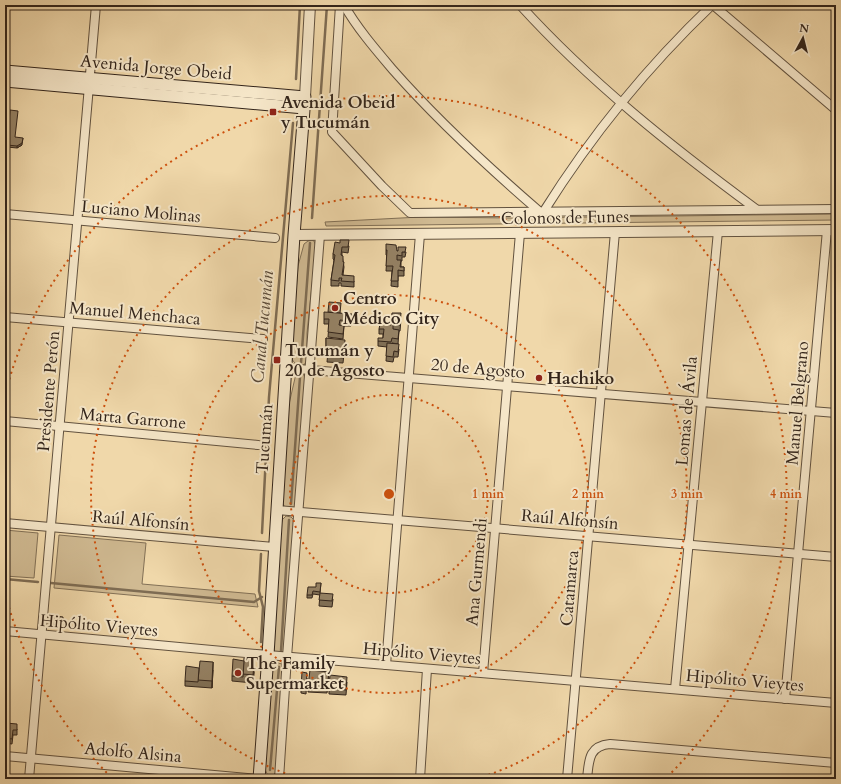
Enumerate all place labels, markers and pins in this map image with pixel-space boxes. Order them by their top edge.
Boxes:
place label: Avenida Obeid y Tucumán [280,91,396,134]
marker: Avenida Obeid y Tucumán [268,107,278,117]
place label: Centro Médico City [343,287,440,330]
marker: Centro Médico City [330,303,340,313]
place label: Tucumán y 20 de Agosto [285,339,385,382]
marker: Tucumán y 20 de Agosto [272,355,282,365]
place label: Hachiko [547,367,614,390]
marker: Hachiko [534,373,544,383]
centre of rings [382,487,396,501]
place label: The Family Supermarket [246,652,344,695]
marker: The Family Supermarket [233,668,243,678]

